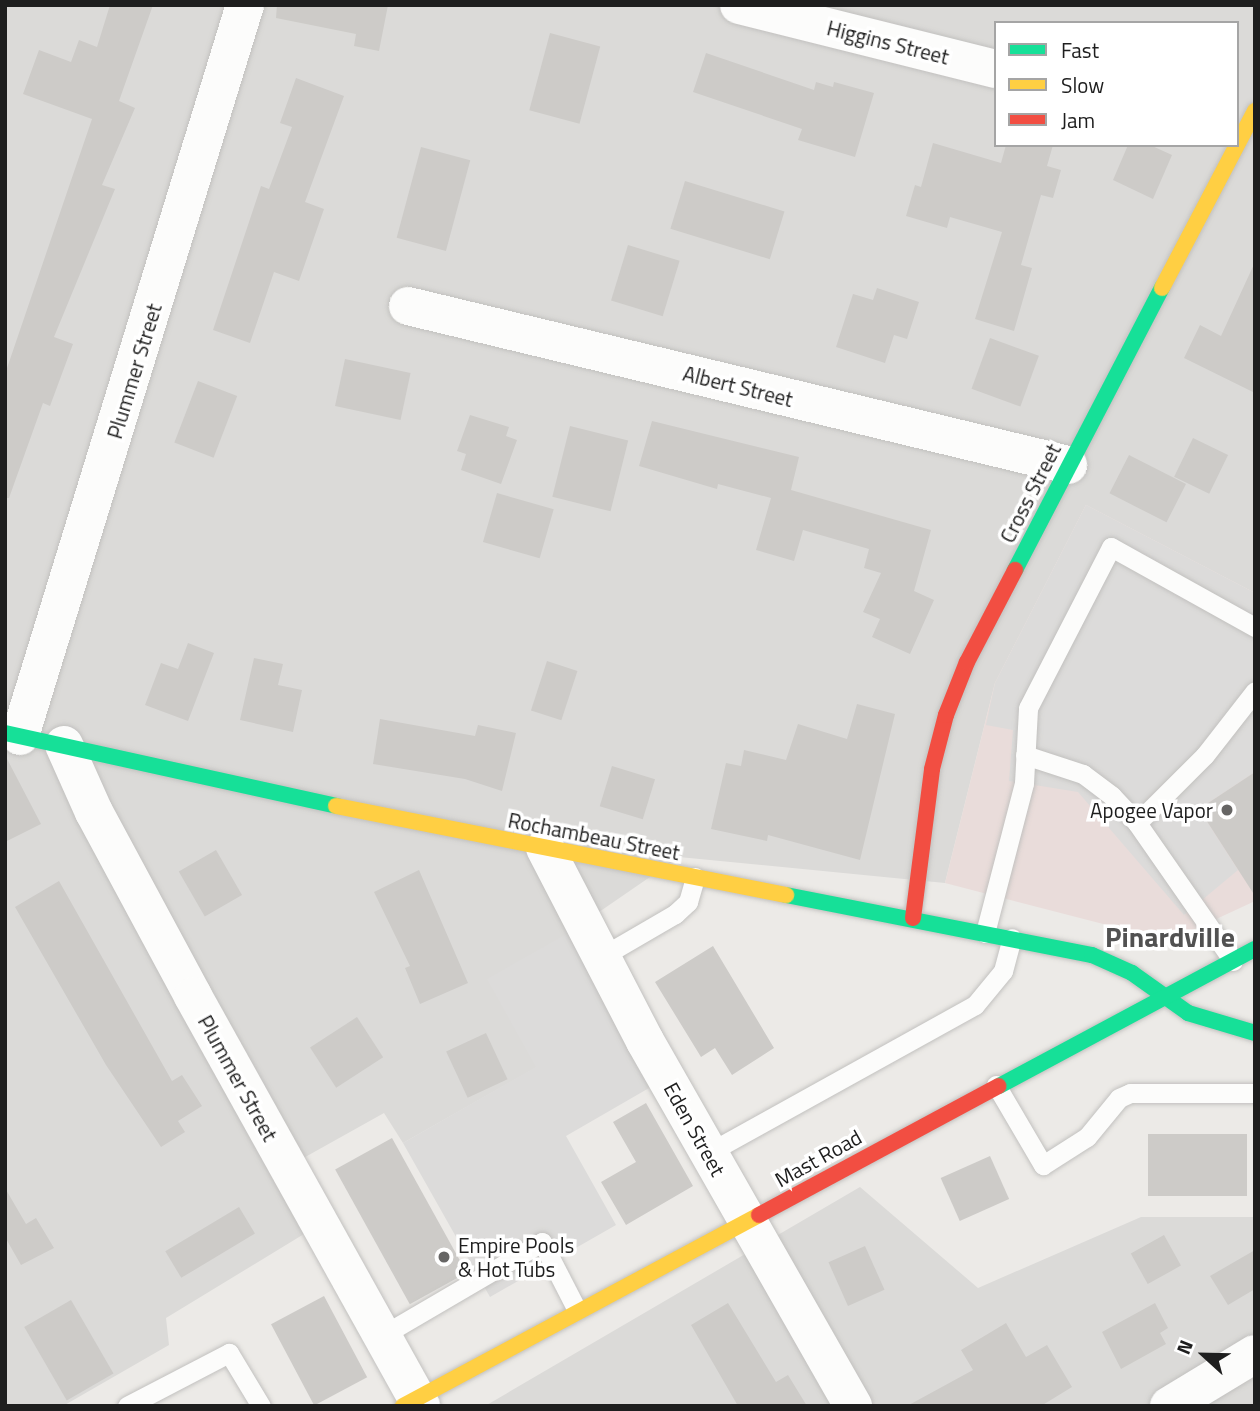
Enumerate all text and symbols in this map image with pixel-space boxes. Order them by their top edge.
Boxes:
street label: Higgins Street [824,15,952,69]
legend [994,21,1239,147]
text: Fast [1061,34,1099,66]
text: Slow [1061,69,1104,101]
text: Jam [1061,104,1095,136]
street label: Plummer Street [101,300,167,442]
street label: Albert Street [680,360,796,412]
street label: Cross Street [994,439,1066,547]
place label: Apogee Vapor [1090,797,1213,823]
marker: Apogee Vapor [1219,802,1235,818]
street label: Rochambeau Street [506,807,682,865]
district label: Pinardville [1105,920,1235,954]
street label: Plummer Street [193,1011,283,1145]
street label: Eden Street [659,1078,731,1180]
street label: Mast Road [770,1124,866,1192]
place label: Empire Pools & Hot Tubs [458,1232,574,1282]
marker: Empire Pools & Hot Tubs [436,1249,452,1265]
north arrow [1169,1320,1239,1390]
text: N [1168,1335,1200,1358]

